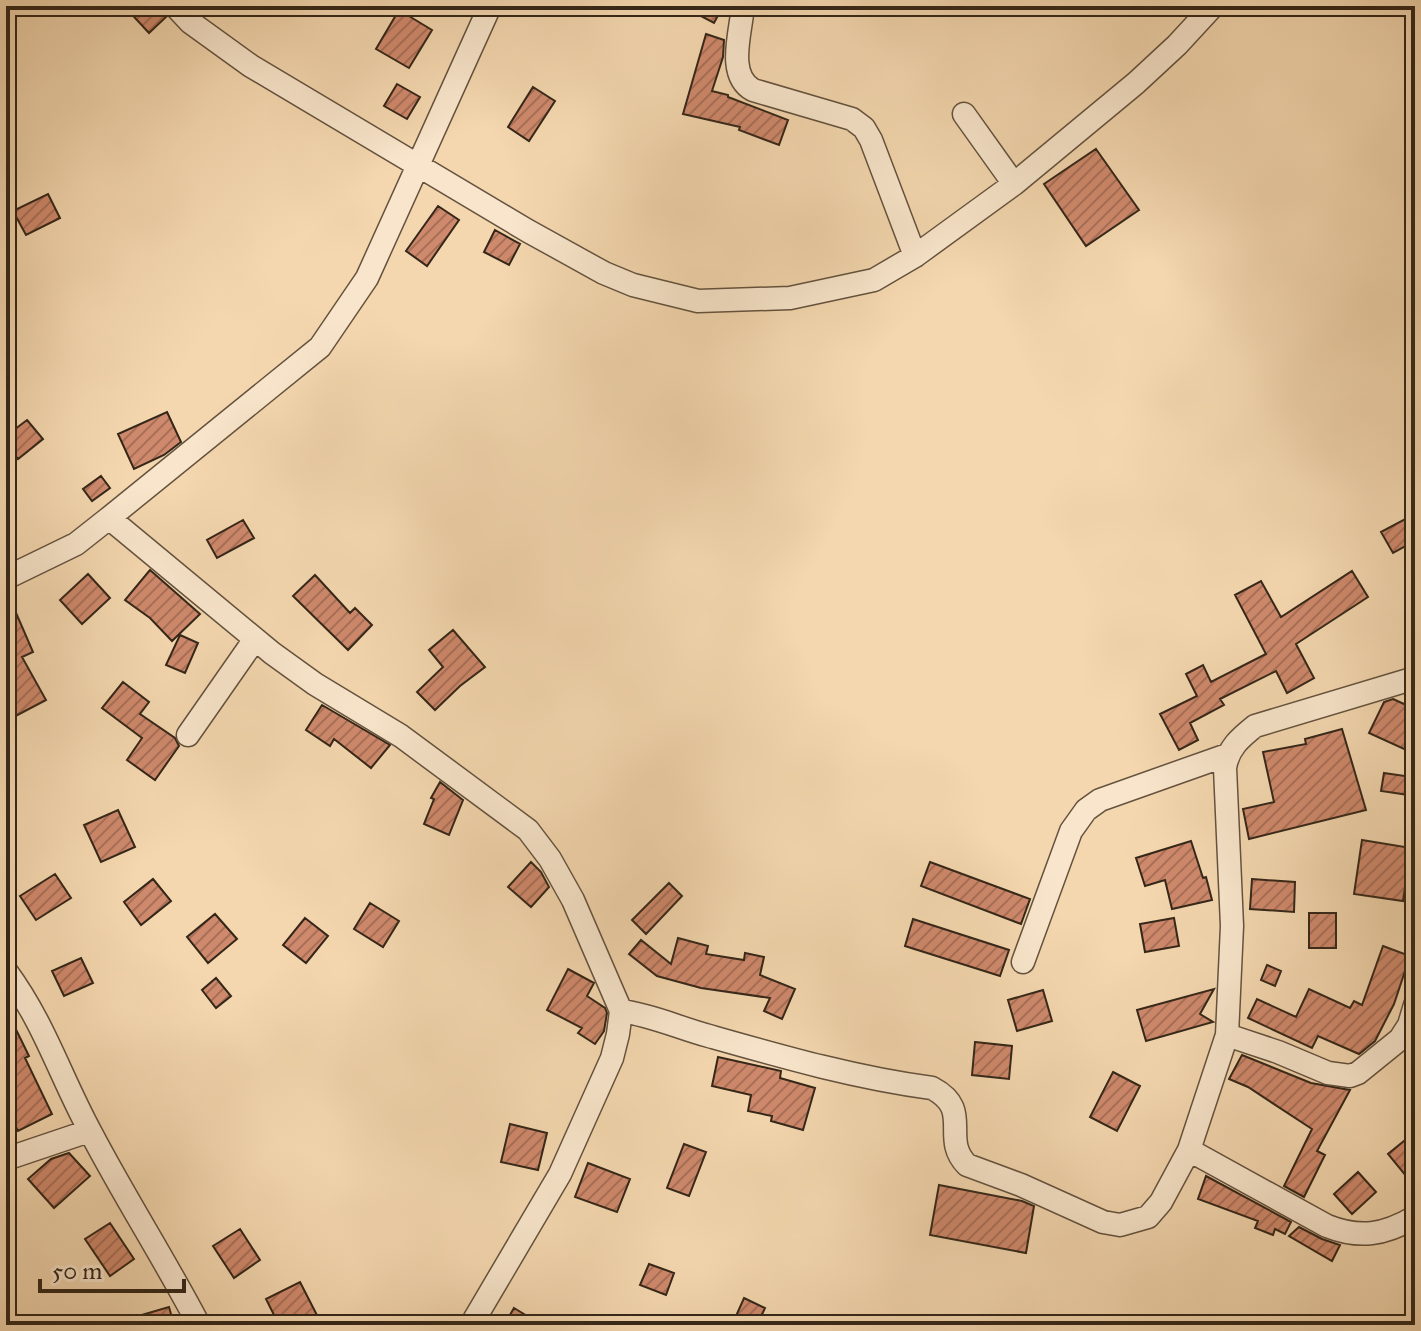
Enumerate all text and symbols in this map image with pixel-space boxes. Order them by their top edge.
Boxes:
scale bar [40,1243,184,1293]
text: 50 m [52,1256,102,1286]

